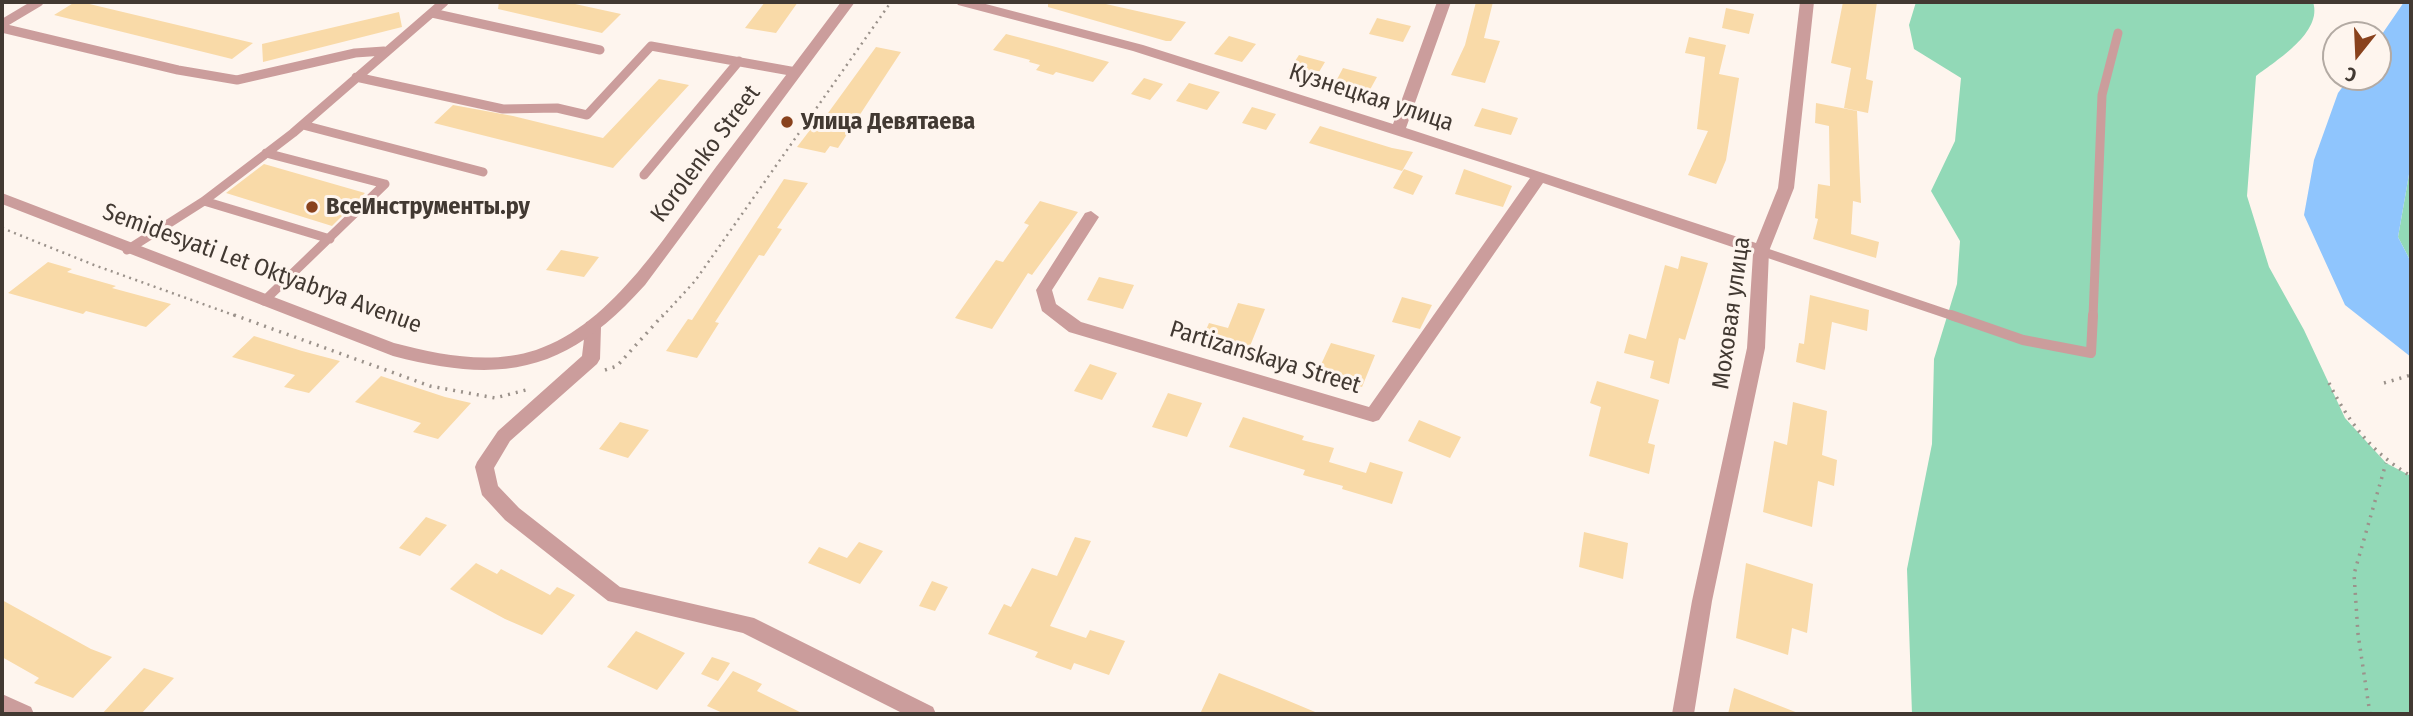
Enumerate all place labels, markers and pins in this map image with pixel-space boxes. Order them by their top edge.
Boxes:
place label: Улица Девятаева [801,108,975,136]
marker: Улица Девятаева [779,114,795,130]
place label: ВсеИнструменты.ру [326,193,530,221]
marker: ВсеИнструменты.ру [304,199,320,215]

